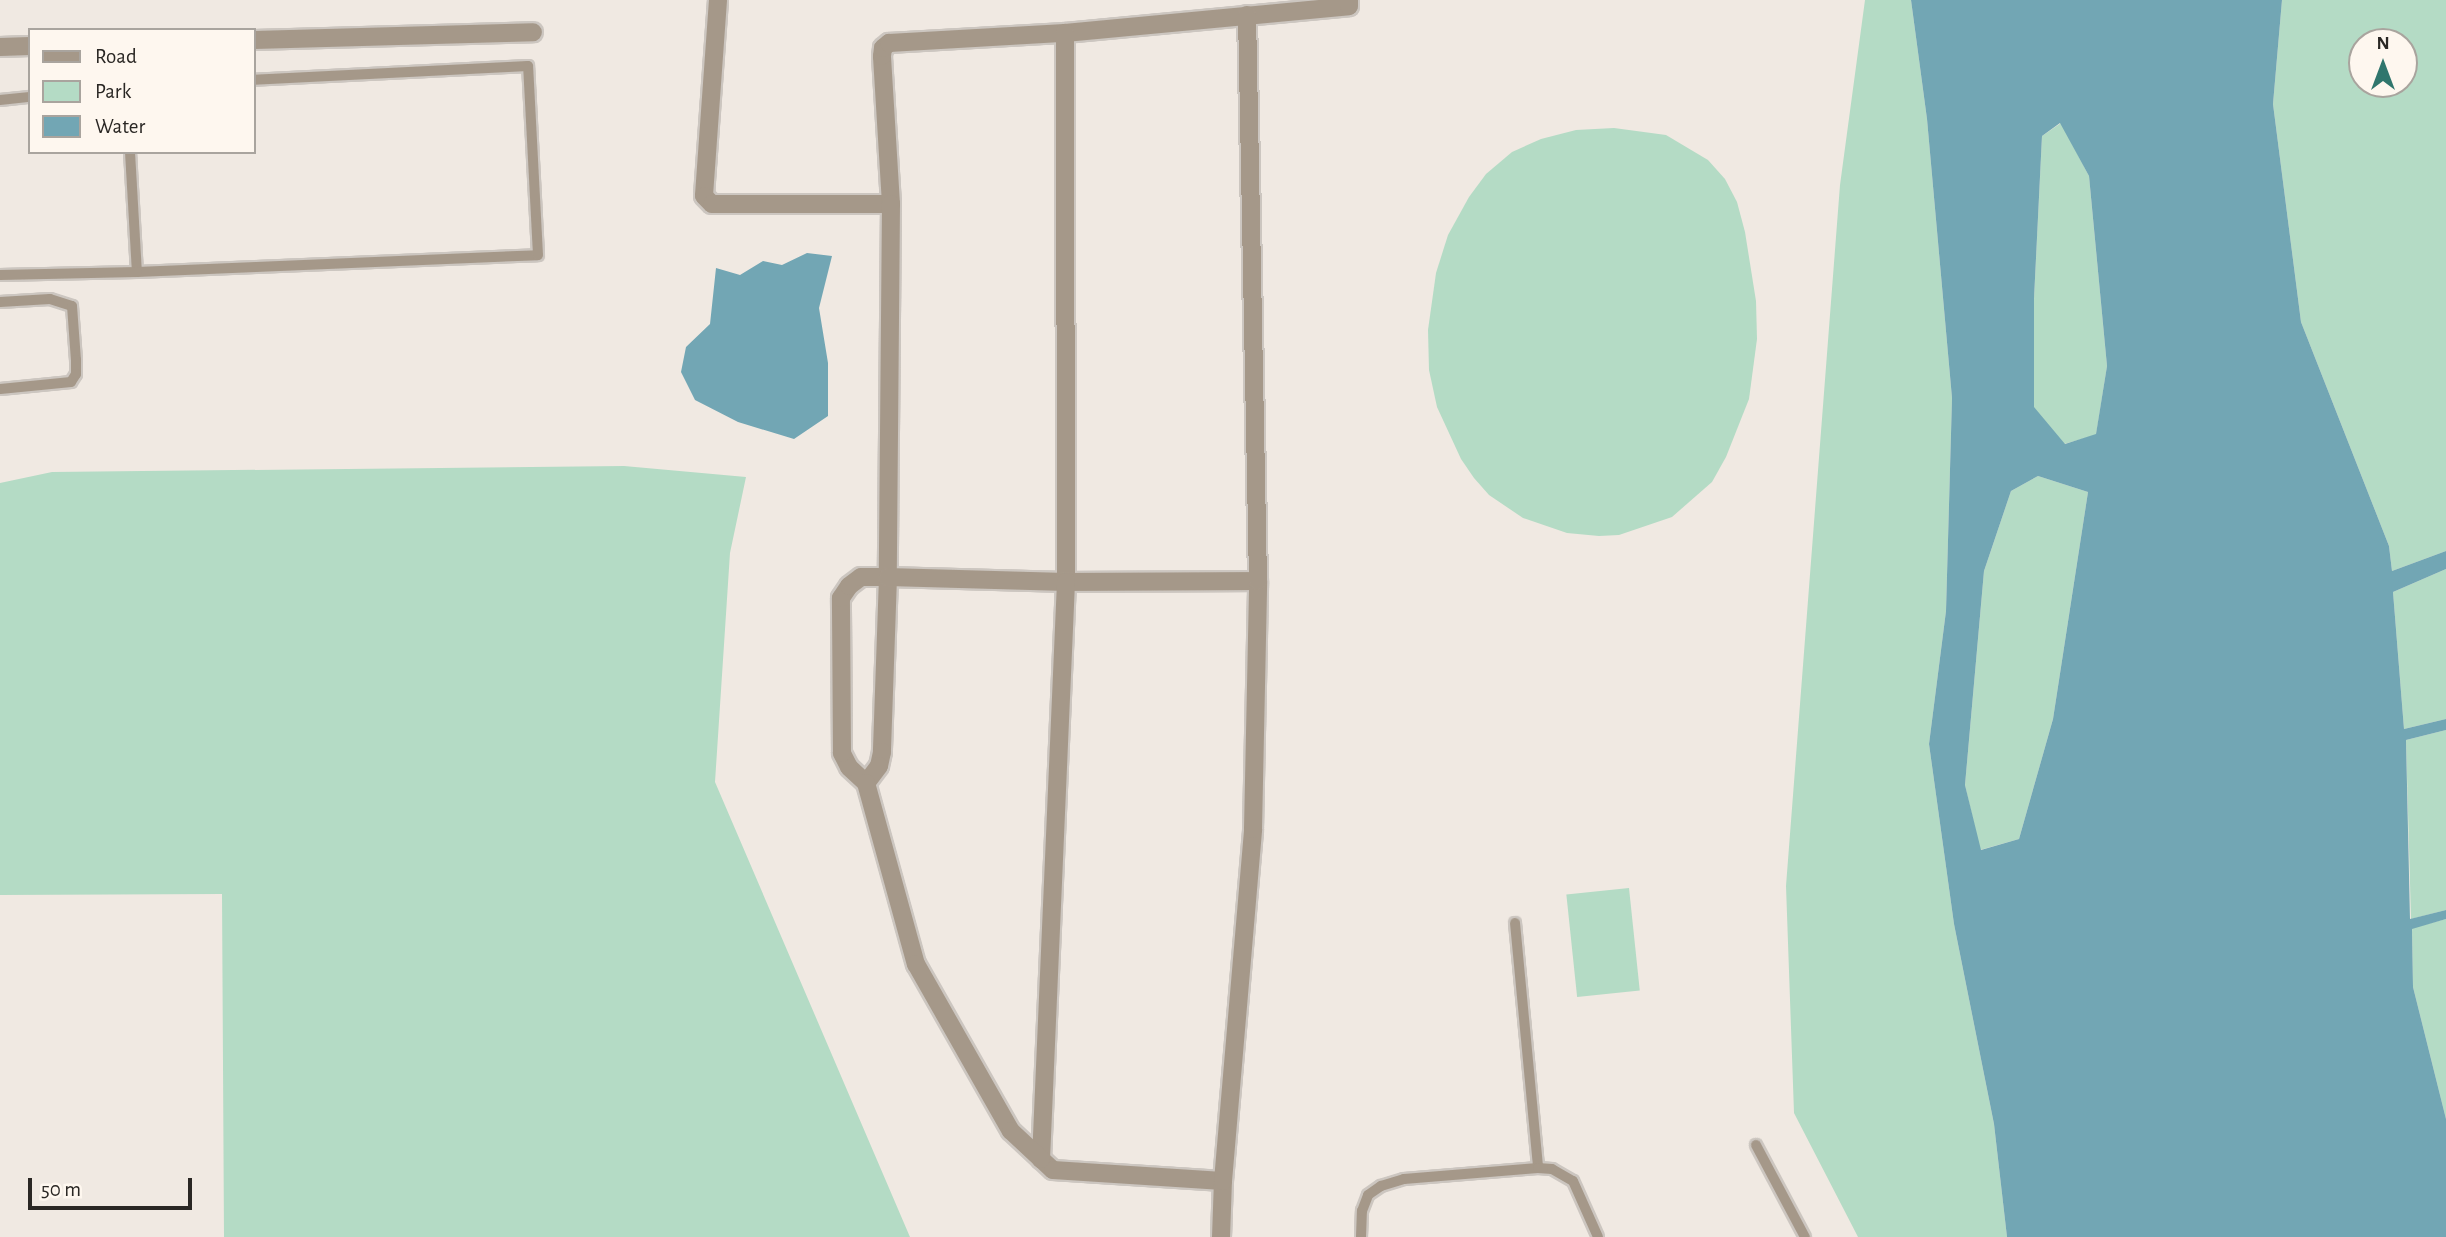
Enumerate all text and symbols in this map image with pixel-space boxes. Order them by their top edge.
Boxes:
legend [28,28,256,154]
north arrow [2348,28,2418,98]
text: N [2376,34,2390,53]
text: Road [95,46,137,67]
text: Park [95,81,131,102]
text: Water [95,116,145,137]
scale bar [32,1164,196,1208]
text: 50 m [41,1179,81,1200]

